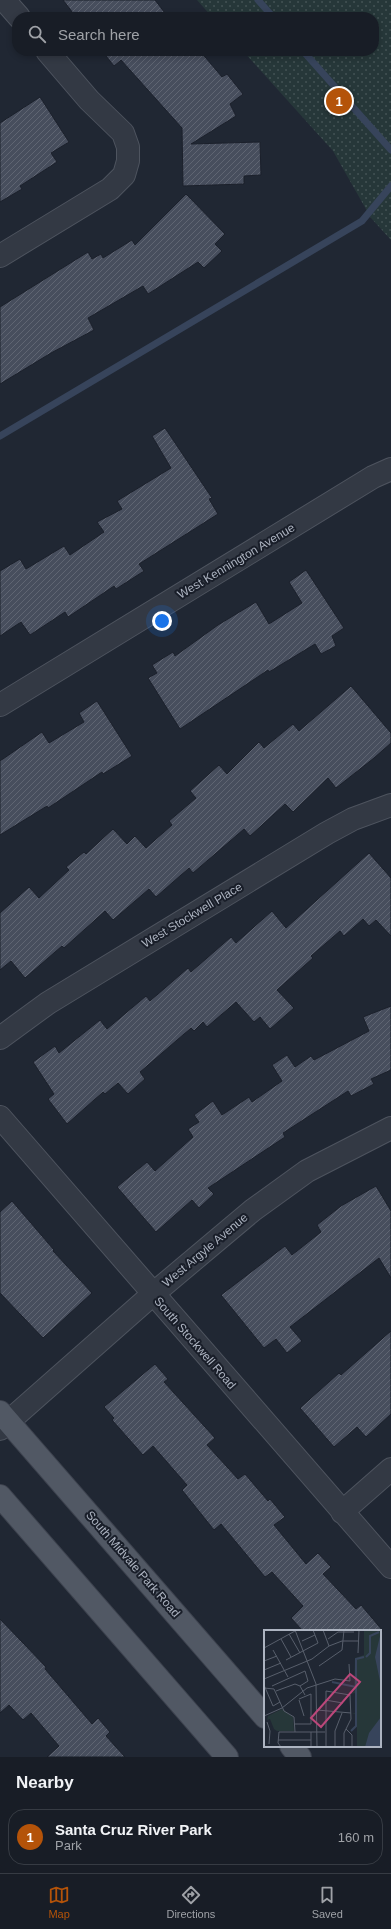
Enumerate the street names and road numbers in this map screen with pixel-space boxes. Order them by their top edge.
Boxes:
street label: West Kennington Avenue [175,520,297,602]
street label: West Stockwell Place [139,879,245,950]
street label: West Argyle Avenue [160,1210,251,1290]
street label: South Stockwell Road [151,1294,239,1392]
street label: South Midvale Park Road [83,1508,183,1620]

